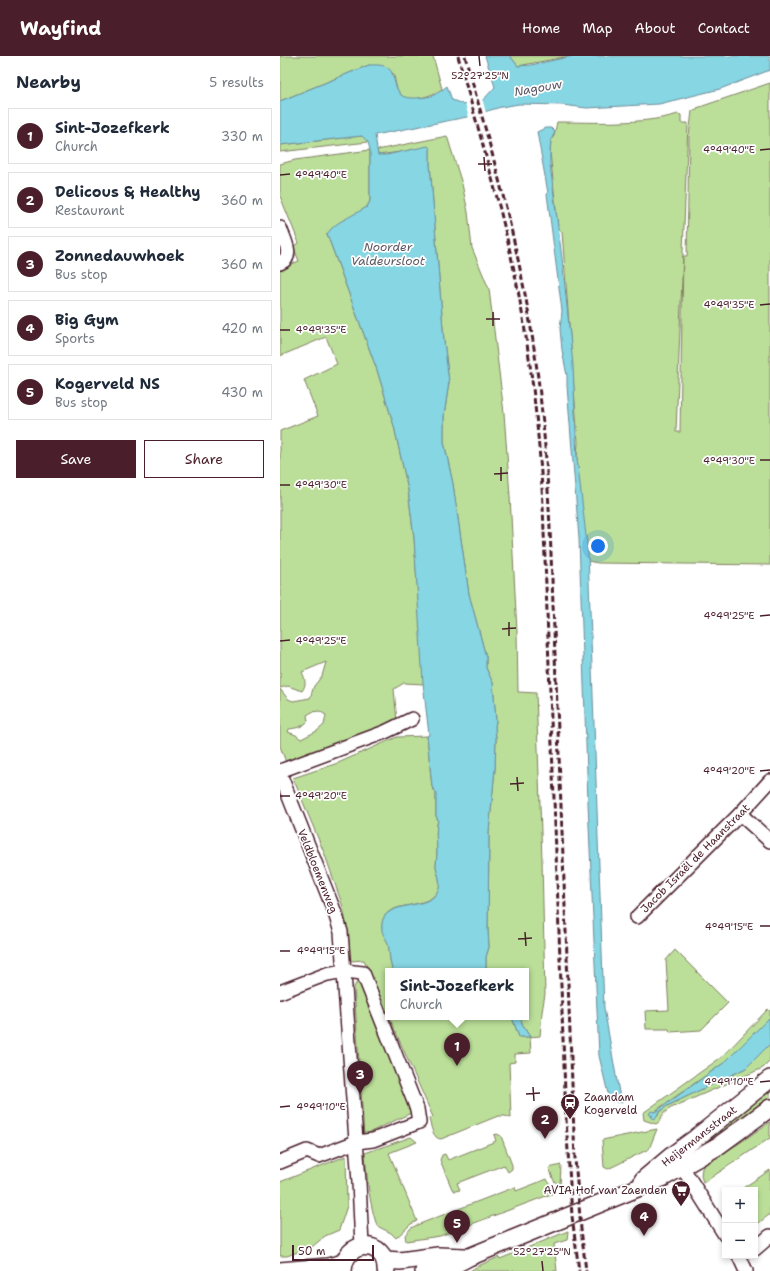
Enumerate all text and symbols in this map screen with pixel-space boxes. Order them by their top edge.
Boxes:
text: Wayfind [20,16,101,41]
text: Home [522,19,561,37]
text: Map [583,19,613,37]
text: About [635,19,676,37]
text: Contact [698,19,750,37]
text: 52°27'25"N [451,69,509,82]
text: Nearby [16,71,81,93]
text: 5 results [209,74,264,91]
water label: Nagouw [513,76,564,100]
text: Sint-Jozefkerk [55,118,170,138]
text: 1 [27,128,33,145]
text: 330 m [221,128,263,145]
text: Church [55,138,98,155]
text: 4°49'40"E [703,143,755,156]
text: 4°49'40"E [295,168,347,181]
text: Delicous & Healthy [55,182,201,202]
text: 2 [25,192,35,209]
text: 360 m [221,192,263,209]
text: Restaurant [55,202,125,219]
water label: Noorder Valdeursloot [351,239,426,269]
text: Zonnedauwhoek [55,246,185,266]
text: 3 [25,256,35,273]
text: 360 m [221,256,263,273]
text: Bus stop [55,266,107,283]
text: 4°49'35"E [703,298,755,311]
text: Big Gym [55,310,119,330]
text: 4 [25,320,35,337]
text: 420 m [221,320,263,337]
text: 4°49'35"E [295,323,347,336]
text: Sports [55,330,95,347]
text: Kogerveld NS [55,374,160,394]
text: 5 [26,384,34,401]
text: 430 m [221,384,263,401]
text: Bus stop [55,394,107,411]
button: Save [16,440,136,478]
button: Share [144,440,264,478]
text: 4°49'30"E [703,454,755,467]
text: 4°49'30"E [295,478,347,491]
your location [588,536,608,556]
text: 4°49'25"E [703,609,755,622]
text: 4°49'25"E [295,634,347,647]
text: 4°49'20"E [703,764,755,777]
text: 4°49'20"E [295,789,347,802]
street label: Jacob Israël de Haanstraat [637,800,753,916]
street label: Veldbloemenweg [294,827,341,916]
text: 4°49'15"E [705,920,753,933]
text: 4°49'15"E [297,944,345,957]
popup [385,968,529,1020]
text: Sint-Jozefkerk [400,976,514,996]
text: Church [400,996,443,1013]
pin: 1 [444,1033,470,1066]
pin: 3 [347,1061,373,1094]
text: 4°49'10"E [704,1075,754,1088]
place label: Zaandam Kogerveld [584,1090,637,1118]
station icon: Zaandam Kogerveld [559,1092,581,1120]
text: 4°49'10"E [296,1100,346,1113]
street label: Heijermansstraat [659,1102,740,1171]
pin: 2 [532,1106,558,1139]
supermarket icon: AVIA Hof van Zaenden [670,1179,692,1207]
place label: AVIA Hof van Zaenden [544,1183,667,1198]
map controls [722,1187,758,1259]
button: + [722,1187,758,1223]
pin: 4 [631,1203,657,1236]
pin: 5 [444,1210,470,1243]
button: − [722,1223,758,1259]
scale bar [292,1243,374,1262]
text: 50 m [298,1244,326,1259]
text: 52°27'25"N [513,1245,571,1258]

